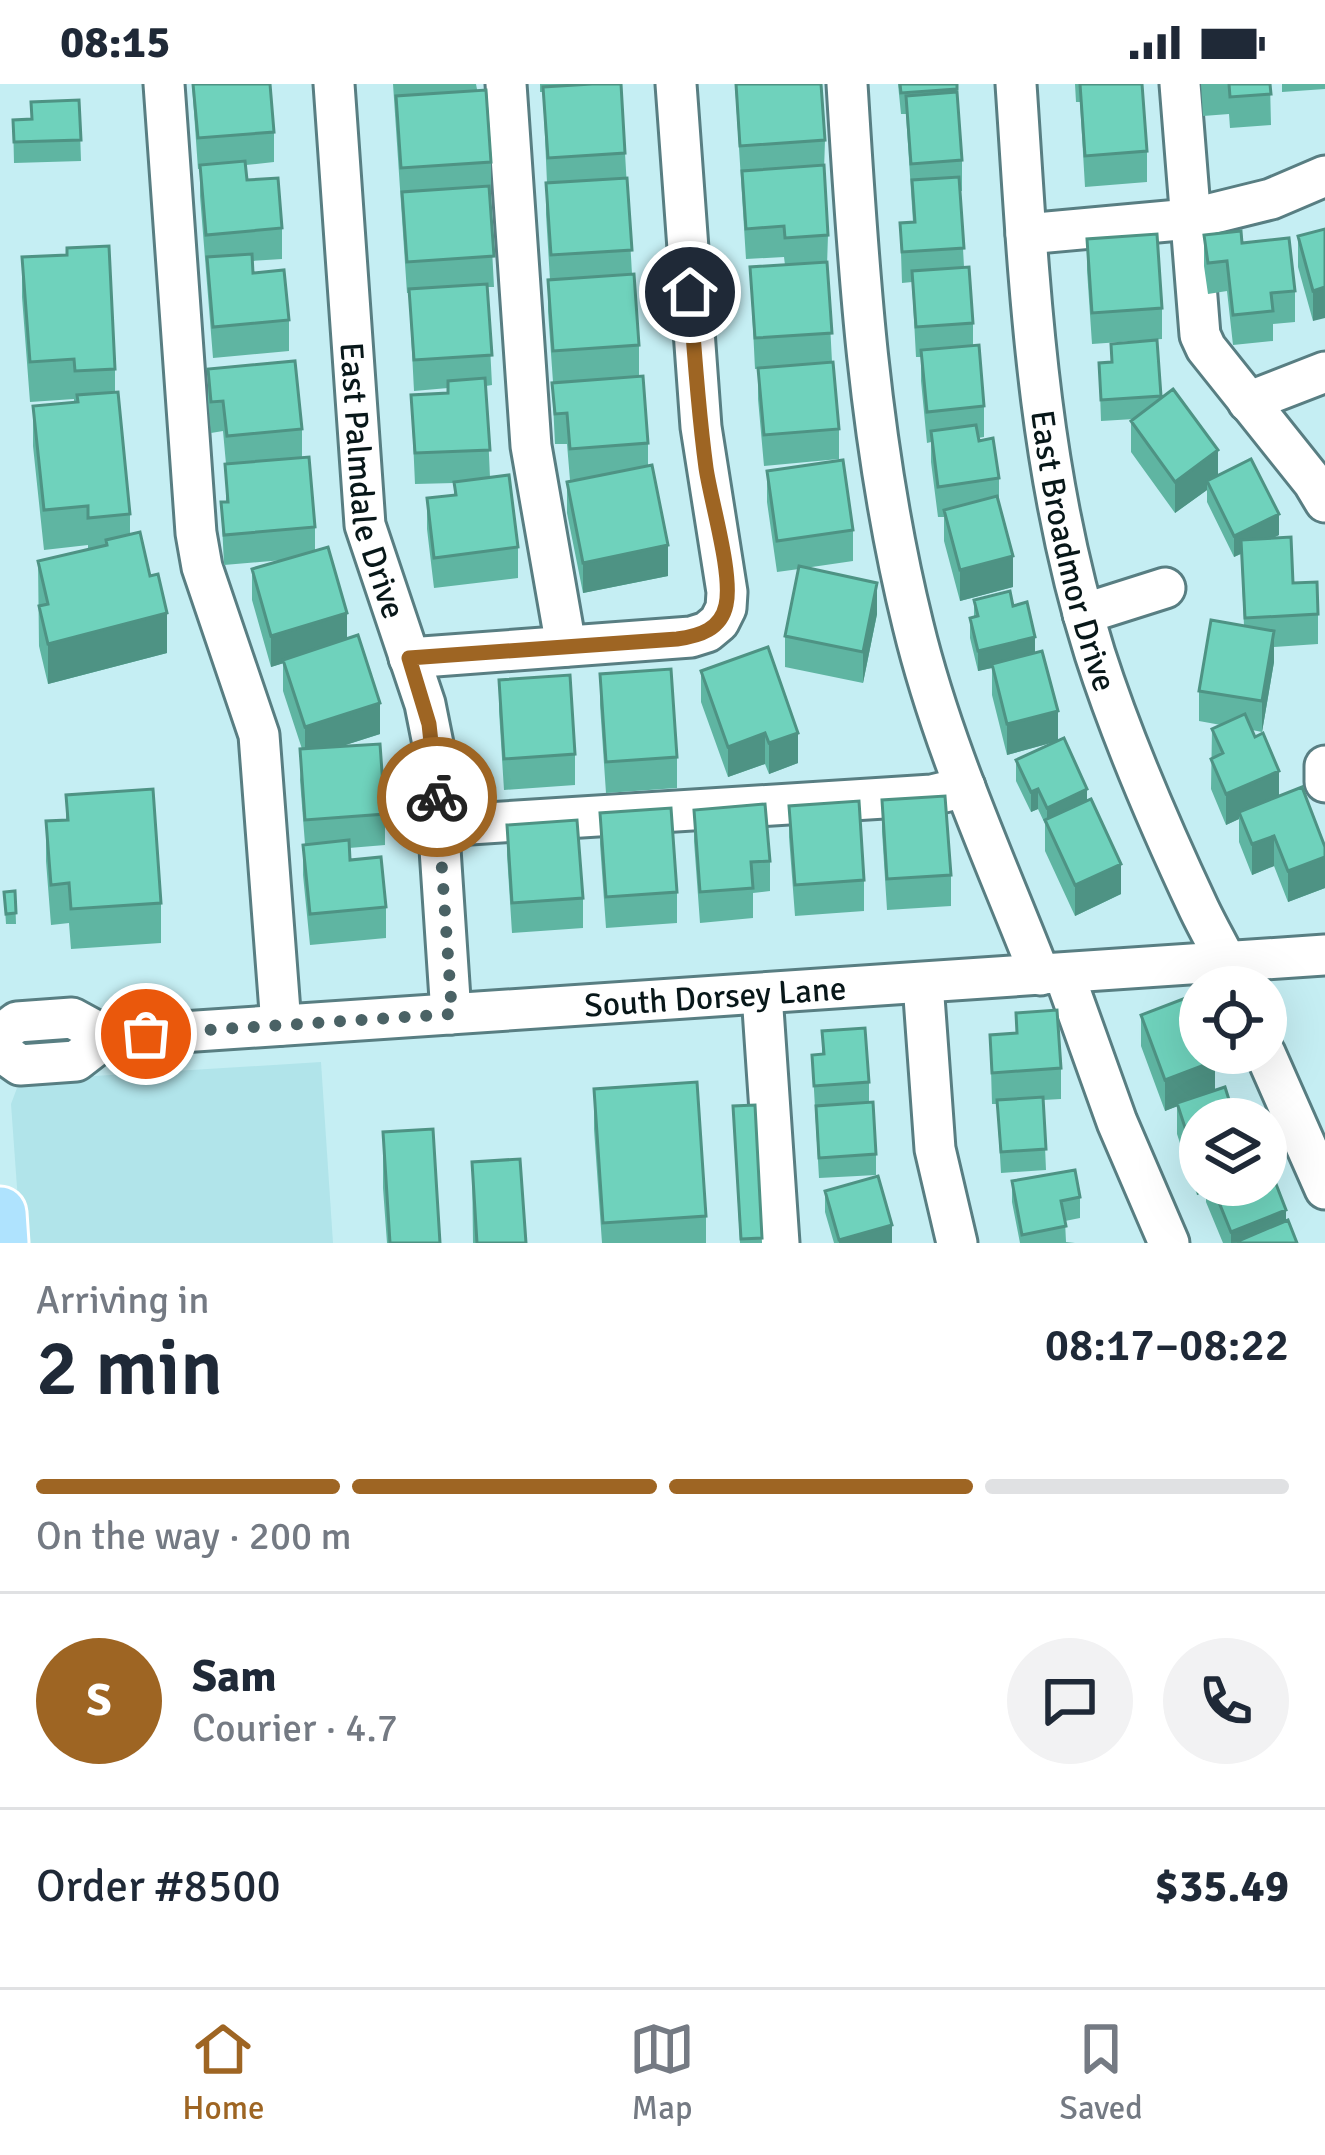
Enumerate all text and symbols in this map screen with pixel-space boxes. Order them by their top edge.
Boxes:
text: 08:15 [60,15,170,70]
pin [639,241,741,343]
icon: home [657,259,723,325]
street label: East Palmdale Drive [330,341,414,624]
street label: East Broadmor Drive [1021,408,1125,697]
courier [377,737,497,857]
icon: bike [404,764,470,830]
map controls [1179,966,1287,1206]
button: locate [1179,966,1287,1074]
street label: South Dorsey Lane [583,968,848,1027]
pin [95,983,197,1085]
icon: bag [113,1001,179,1067]
button: layers [1179,1098,1287,1206]
text: Arriving in [36,1276,210,1324]
text: 08:17–08:22 [1045,1318,1289,1373]
text: 2 min [36,1321,223,1417]
text: On the way · 200 m [36,1512,352,1560]
button: chat [1007,1638,1133,1764]
button: phone [1163,1638,1289,1764]
text: Sam [192,1649,277,1704]
text: S [86,1673,112,1728]
text: Courier · 4.7 [192,1704,398,1752]
text: Order #8500 [36,1859,281,1914]
text: $35.49 [1155,1859,1289,1914]
tab: Home [182,2016,265,2129]
tab: Map [629,2016,695,2129]
tab: Saved [1060,2016,1143,2129]

